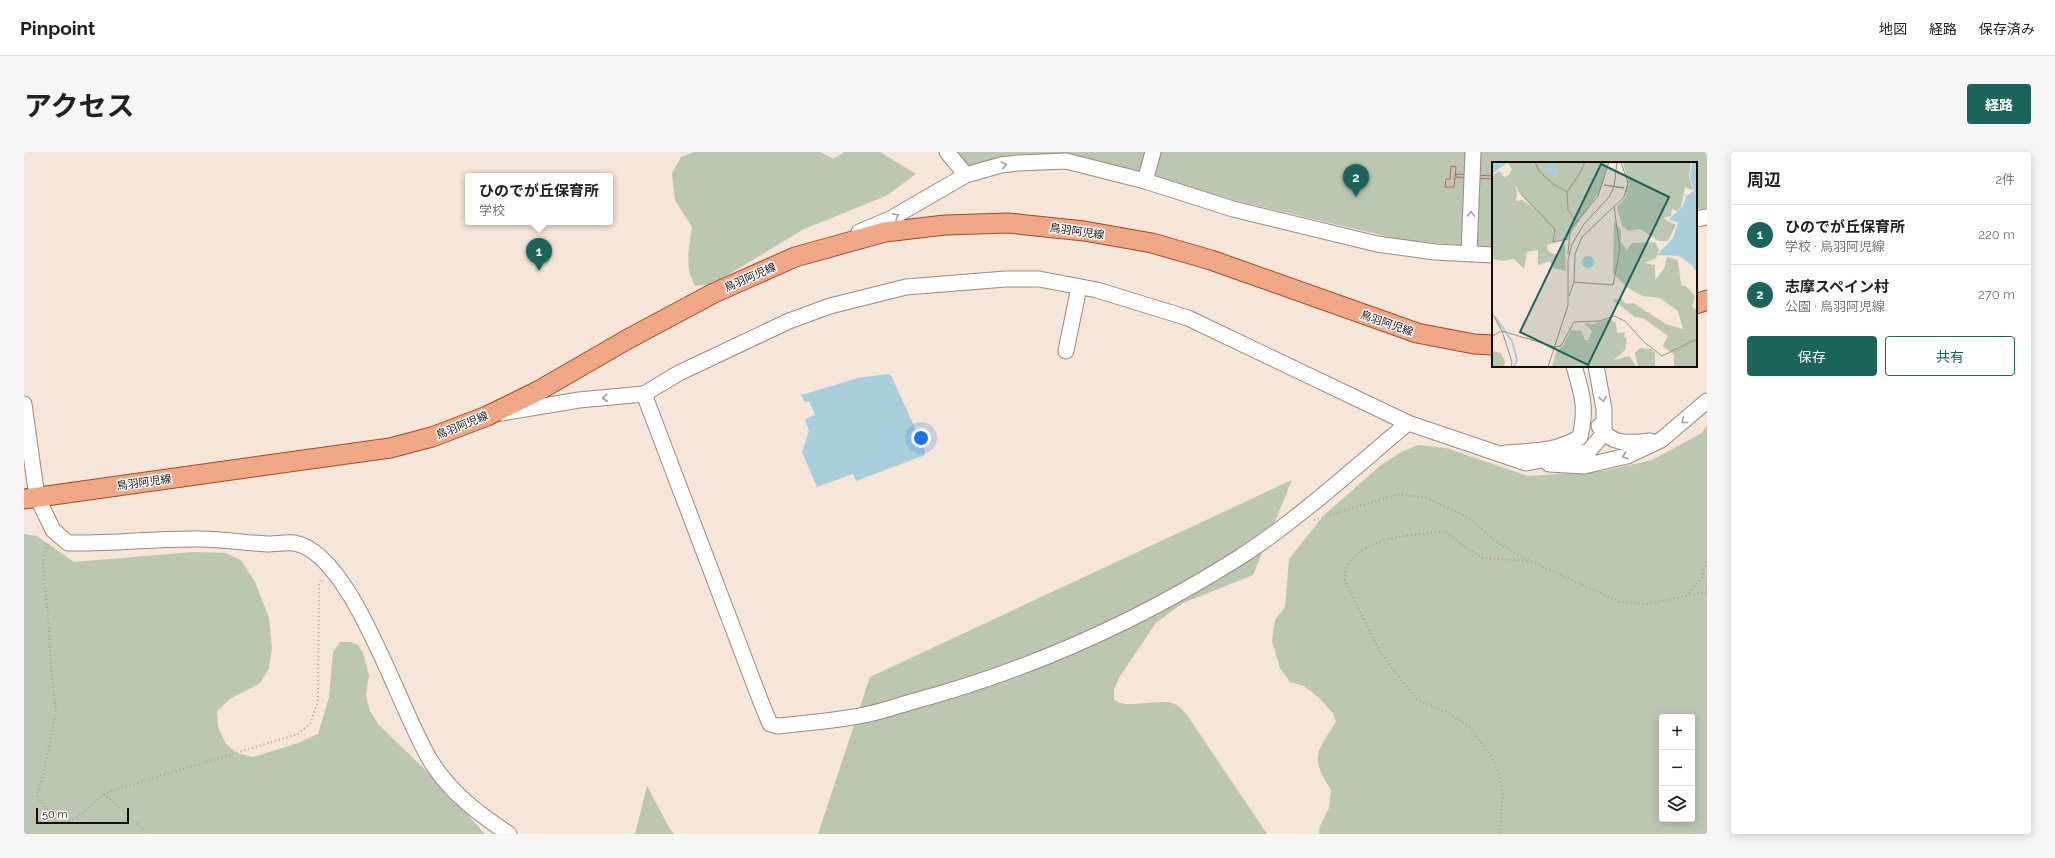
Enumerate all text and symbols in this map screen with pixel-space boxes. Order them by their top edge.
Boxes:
text: Pinpoint [20,17,95,39]
text: 地図 [1879,21,1907,37]
text: 経路 [1929,21,1957,37]
text: 保存済み [1979,21,2035,37]
button: 経路 [1967,84,2031,124]
text: アクセス [24,90,135,123]
one-way arrow [1001,161,1007,170]
inset map [1492,162,1697,367]
pin: 2 [1343,164,1369,197]
text: 周辺 [1747,170,1781,190]
text: 2件 [1995,172,2015,187]
popup [465,173,613,225]
text: ひのでが丘保育所 [479,182,599,200]
text: 学校 [479,203,505,218]
one-way arrow [1466,211,1475,217]
one-way arrow [892,213,899,220]
text: ひのでが丘保育所 [1785,218,1905,236]
street label: 鳥羽阿児線 [1049,221,1105,242]
text: 1 [1757,227,1763,242]
text: 220 m [1978,227,2015,242]
pin: 1 [526,238,552,271]
text: 学校 · 鳥羽阿児線 [1785,239,1885,254]
street label: 鳥羽阿児線 [722,260,778,295]
text: 志摩スペイン村 [1785,278,1889,296]
text: 2 [1756,287,1764,302]
text: 270 m [1978,287,2015,302]
text: 公園 · 鳥羽阿児線 [1785,299,1885,314]
street label: 鳥羽阿児線 [1359,308,1415,339]
button: 保存 [1747,336,1877,376]
button: 共有 [1885,336,2015,376]
one-way arrow [602,393,608,402]
one-way arrow [1598,396,1606,403]
street label: 鳥羽阿児線 [434,409,490,442]
one-way arrow [1681,416,1689,423]
your location [911,428,931,448]
one-way arrow [1622,451,1629,459]
street label: 鳥羽阿児線 [116,472,172,493]
map controls [1659,714,1695,822]
button: + [1659,714,1695,750]
button: − [1659,750,1695,786]
button: layers [1659,786,1695,822]
scale bar [36,806,129,825]
text: 50 m [42,808,68,821]

